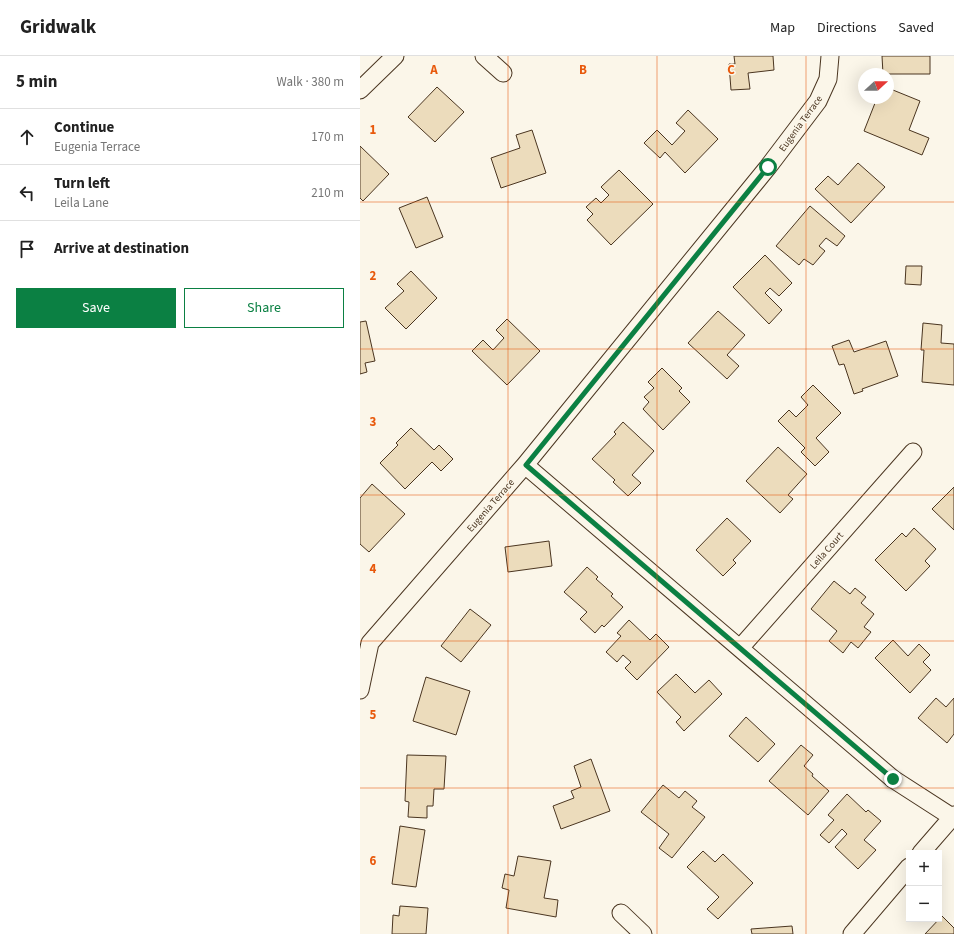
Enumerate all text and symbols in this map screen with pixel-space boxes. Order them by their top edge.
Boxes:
text: Gridwalk [20,14,96,41]
text: Map [770,18,795,38]
text: Directions [817,18,876,38]
text: Saved [898,18,934,38]
text: A [429,61,438,79]
text: B [579,61,587,79]
text: C [727,61,735,79]
north arrow [858,68,894,104]
text: 5 min [16,70,57,94]
text: Walk · 380 m [276,73,344,91]
street label: Eugenia Terrace [776,93,826,155]
text: Continue [54,117,114,138]
text: 1 [370,121,377,139]
icon: ahead [16,126,38,148]
text: 170 m [311,128,344,146]
text: Eugenia Terrace [54,138,140,156]
route start [759,158,777,176]
text: Turn left [54,173,110,194]
icon: left [16,182,38,204]
text: 210 m [311,184,344,202]
text: Leila Lane [54,194,109,212]
icon: arrive [16,238,38,260]
text: Arrive at destination [54,238,189,259]
text: 2 [370,267,377,285]
button: Save [16,288,176,328]
button: Share [184,288,344,328]
text: 3 [370,413,377,431]
street label: Eugenia Terrace [464,476,518,535]
street label: Leila Court [807,529,847,572]
text: 4 [370,560,377,578]
text: 5 [370,706,377,724]
route end [884,770,902,788]
map controls [906,850,942,922]
button: + [906,850,942,886]
text: 6 [370,852,377,870]
button: − [906,886,942,922]

